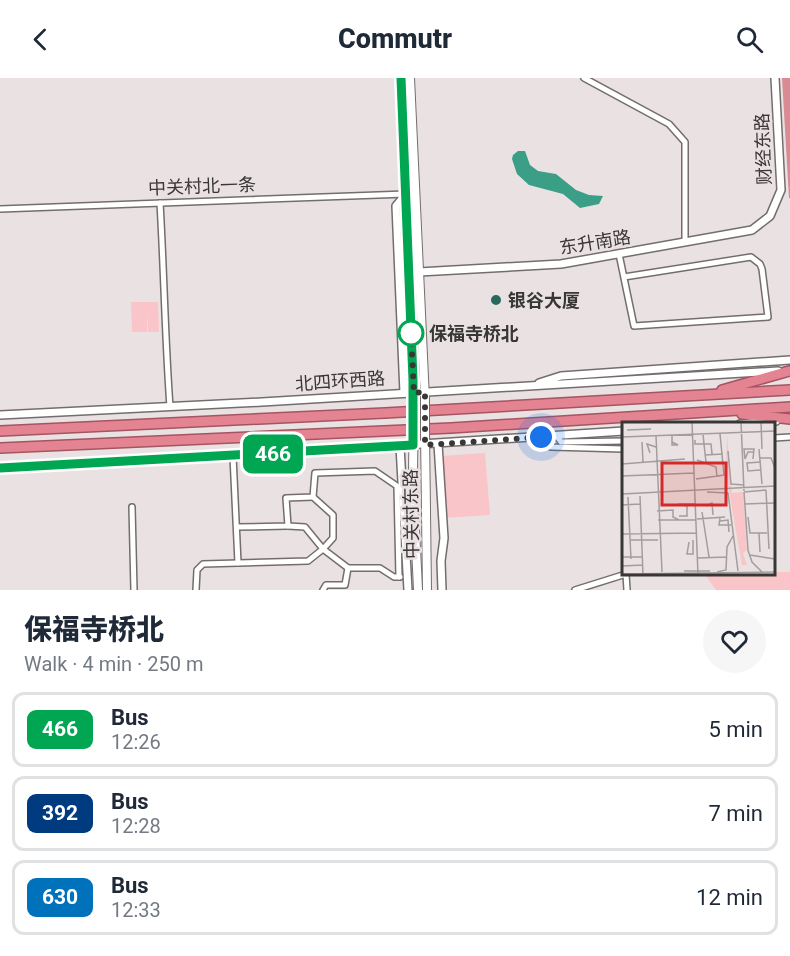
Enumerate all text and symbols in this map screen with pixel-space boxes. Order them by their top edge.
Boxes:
icon: back [24,23,57,56]
text: Commutr [338,23,452,55]
icon: search [733,23,766,56]
street label: 财经东路 [751,113,775,185]
street label: 中关村北一条 [148,174,256,198]
street label: 东升南路 [558,226,632,258]
place label: 银谷大厦 [508,290,580,311]
marker: 银谷大厦 [489,293,503,307]
marker: 保福寺桥北 [398,320,424,346]
place label: 保福寺桥北 [429,323,519,344]
street label: 北四环西路 [294,367,386,395]
your location [526,422,556,452]
inset map [622,422,775,575]
line badge: 466 [238,434,308,473]
text: 466 [255,442,291,466]
street label: 中关村东路 [400,469,422,559]
button: heart [703,610,766,673]
text: 保福寺桥北 [24,613,164,646]
text: Walk · 4 min · 250 m [24,652,203,676]
text: Bus [111,705,149,730]
text: 466 [42,717,78,741]
text: 5 min [708,717,763,742]
text: 12:26 [111,730,161,754]
text: Bus [111,789,149,814]
text: 392 [42,801,78,825]
text: 7 min [708,801,763,826]
text: 12:28 [111,814,161,838]
text: Bus [111,873,149,898]
text: 630 [42,885,78,909]
text: 12 min [696,885,763,910]
text: 12:33 [111,898,161,922]

